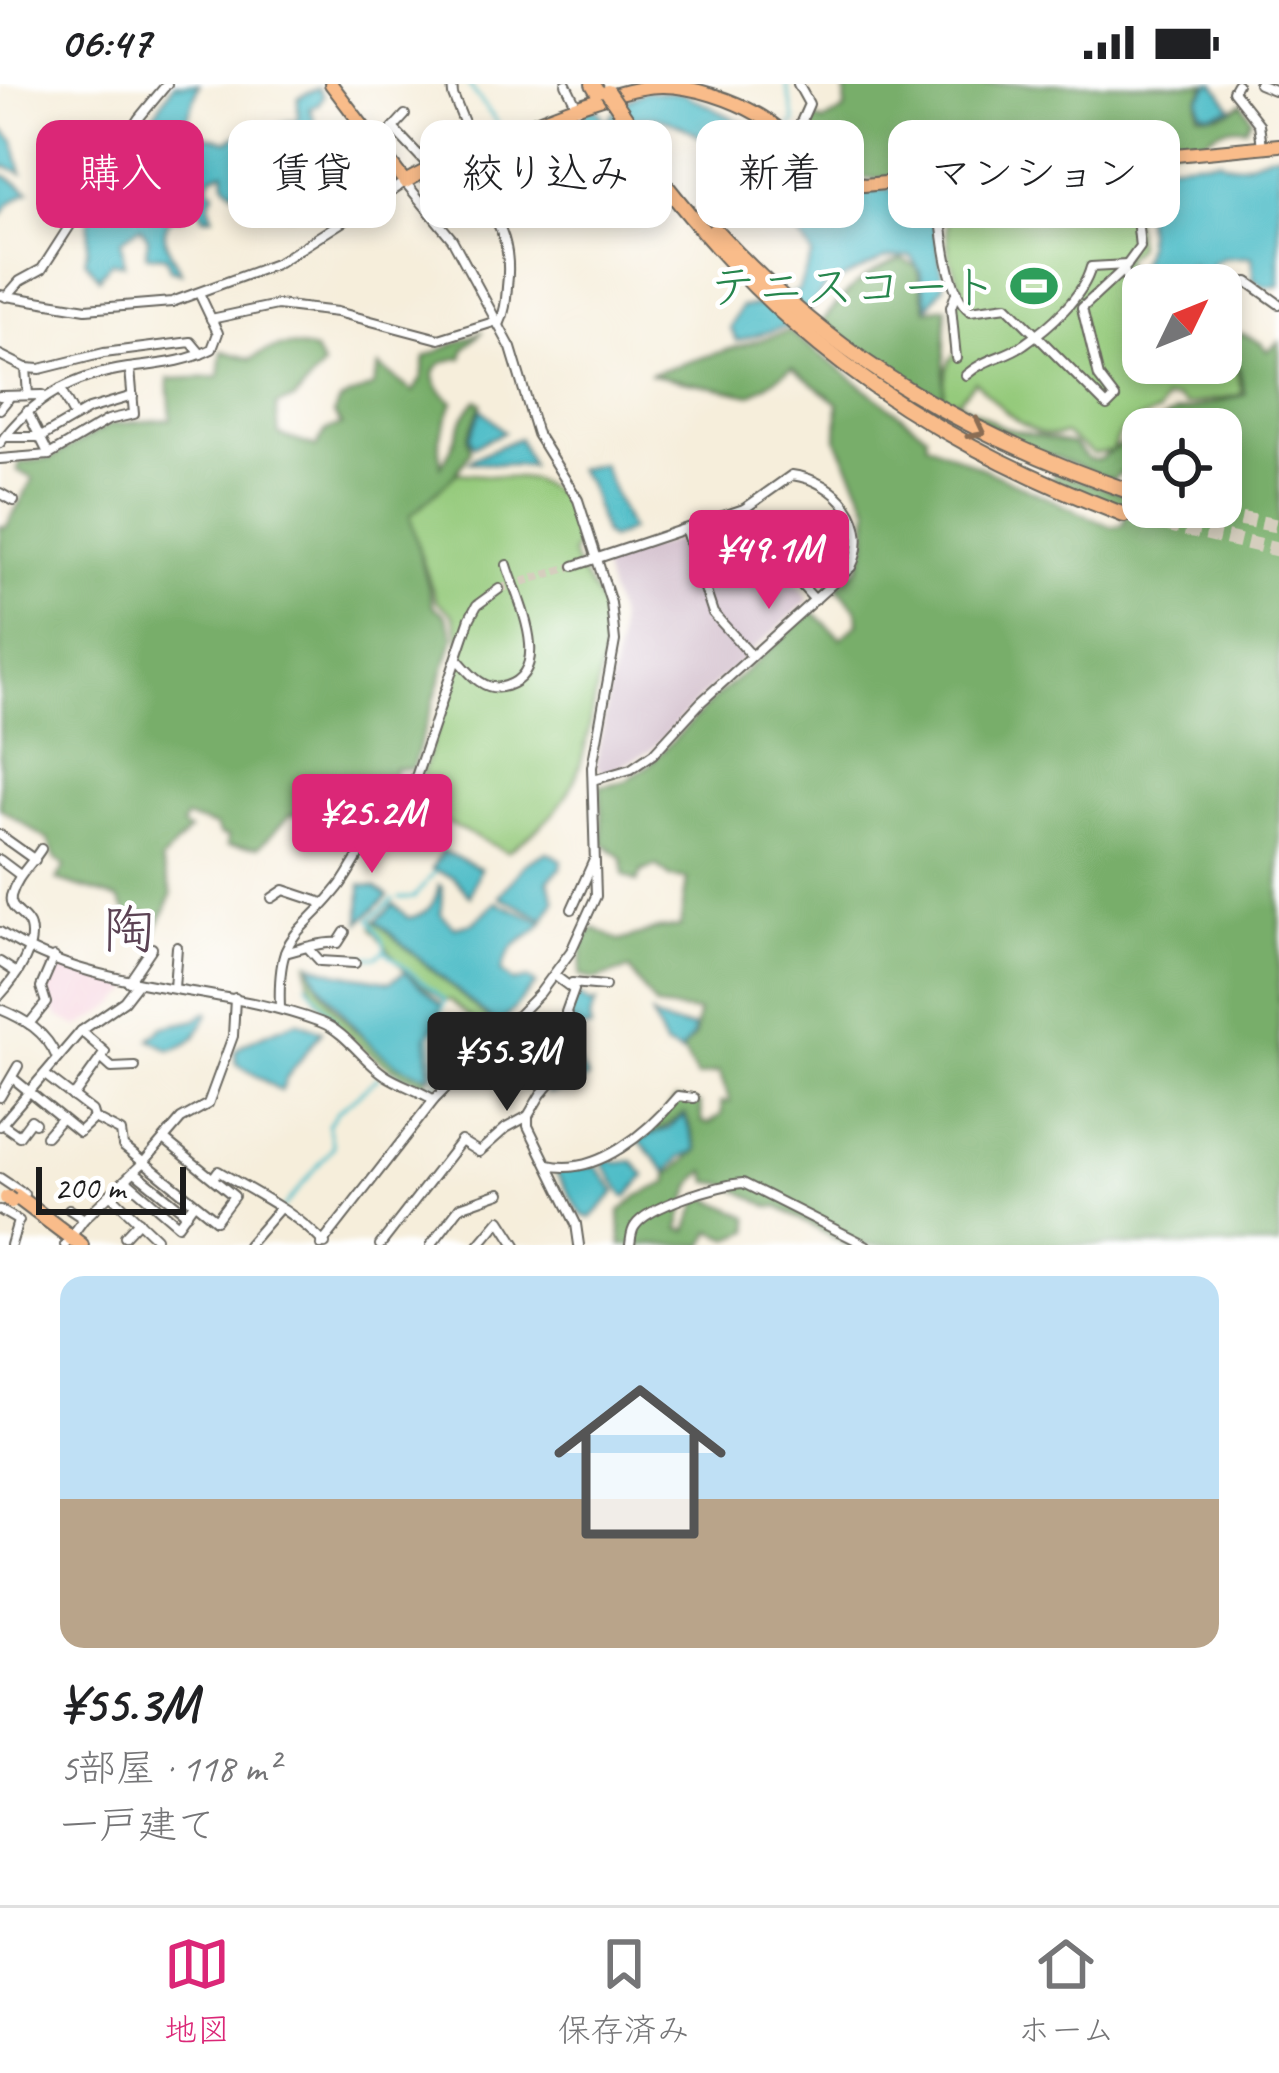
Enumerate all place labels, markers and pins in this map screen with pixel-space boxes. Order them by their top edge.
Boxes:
place label: テニスコート [709,257,998,317]
sports icon: テニスコート [1009,261,1059,311]
pin: ¥49.1M [671,510,867,612]
pin: ¥25.2M [274,774,470,876]
pin: ¥55.3M [409,1012,605,1114]

